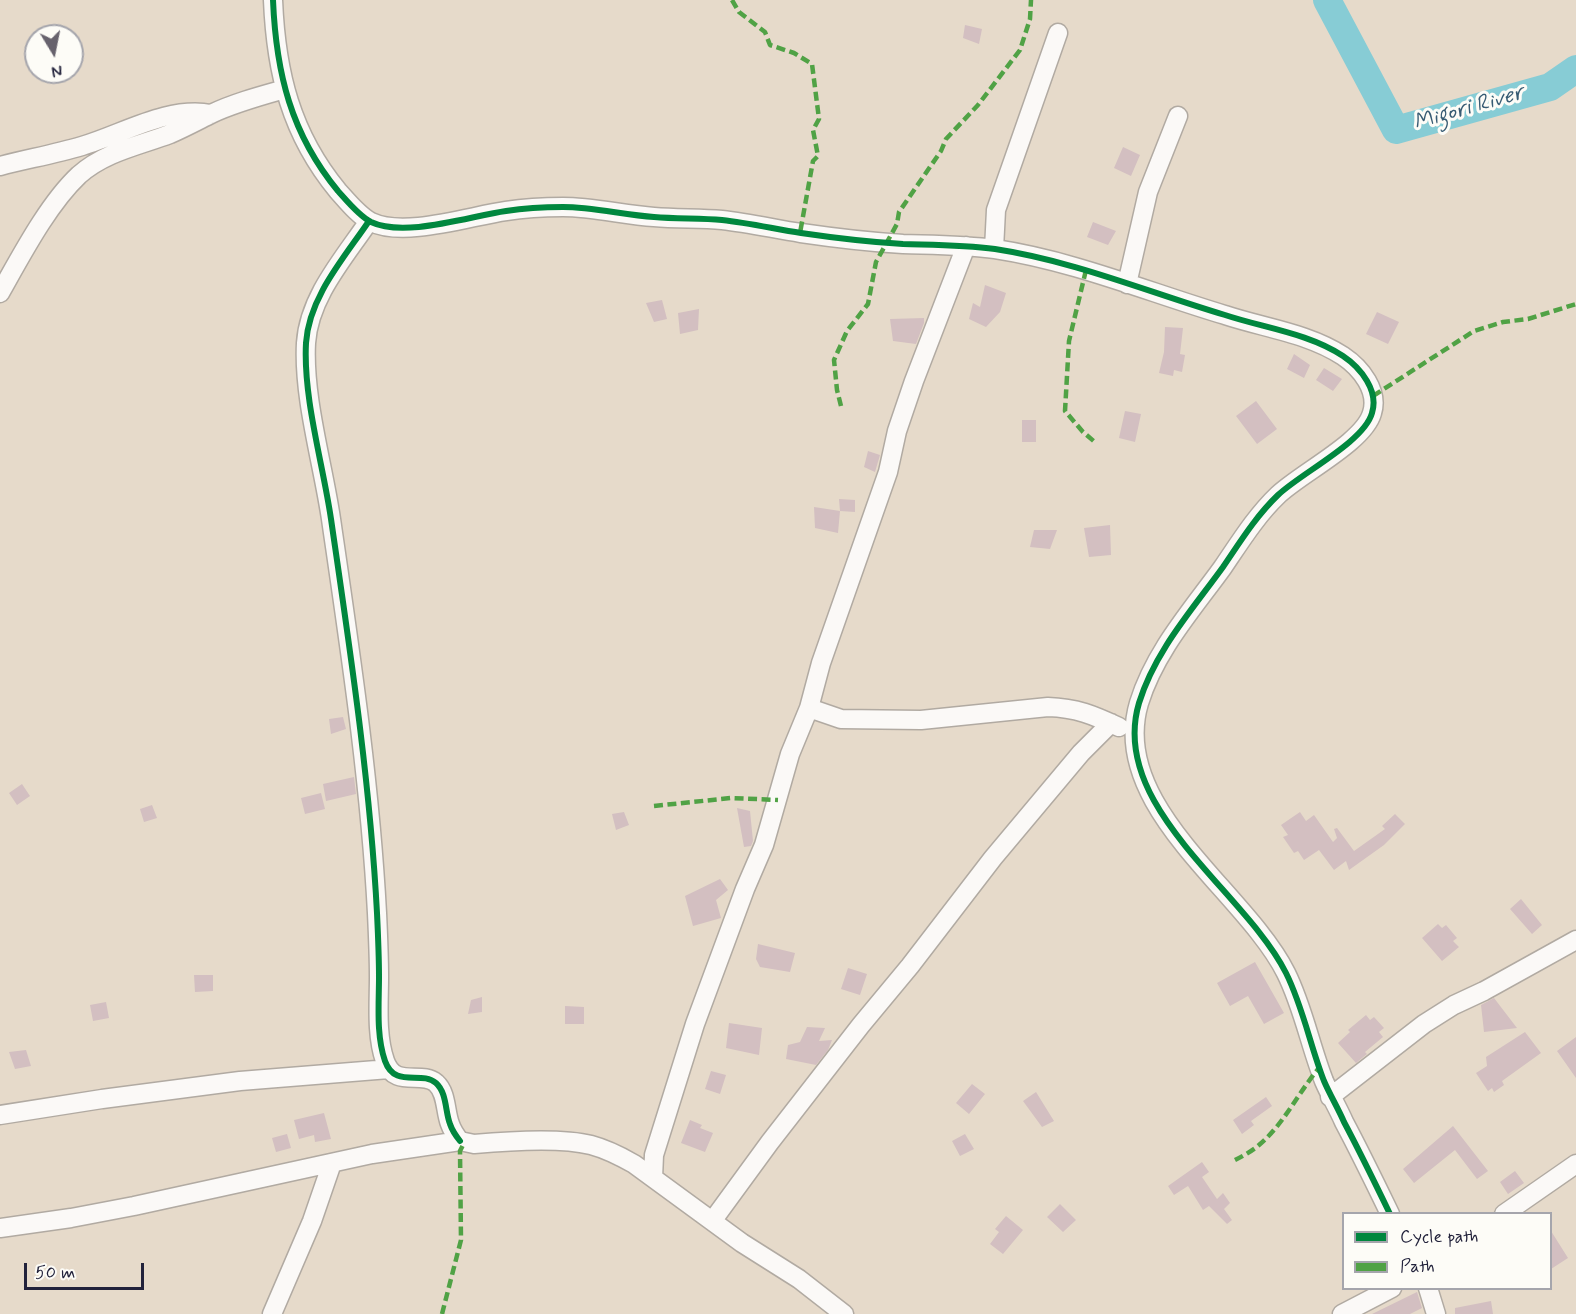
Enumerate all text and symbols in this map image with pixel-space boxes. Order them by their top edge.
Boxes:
north arrow [24,24,84,84]
text: N [50,59,64,82]
water label: Migori River [1411,81,1527,137]
legend [1342,1212,1552,1290]
text: Cycle path [1400,1225,1478,1249]
scale bar [27,1251,147,1289]
text: Path [1400,1255,1435,1279]
text: 50 m [35,1261,75,1285]

